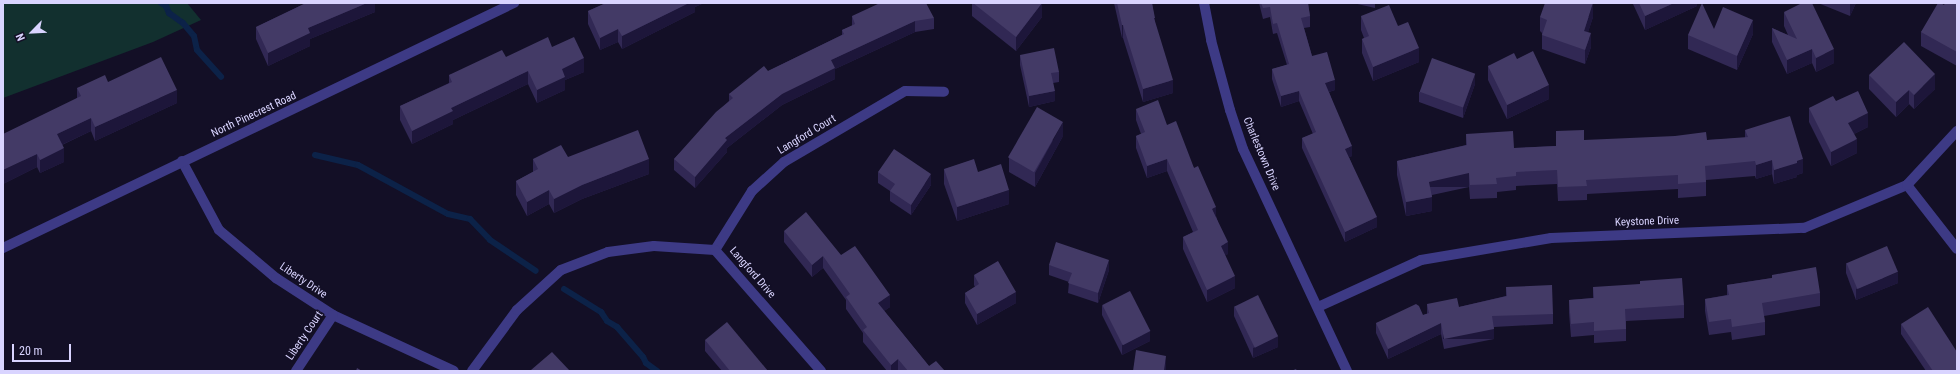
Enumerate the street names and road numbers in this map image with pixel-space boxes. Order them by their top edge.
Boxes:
street label: North Pinecrest Road [209,89,299,141]
street label: Langford Court [776,112,838,158]
street label: Charlestown Drive [1240,115,1282,193]
street label: Keystone Drive [1615,214,1679,230]
street label: Langford Drive [726,245,778,301]
street label: Liberty Drive [277,260,329,302]
street label: Liberty Court [284,309,326,363]

